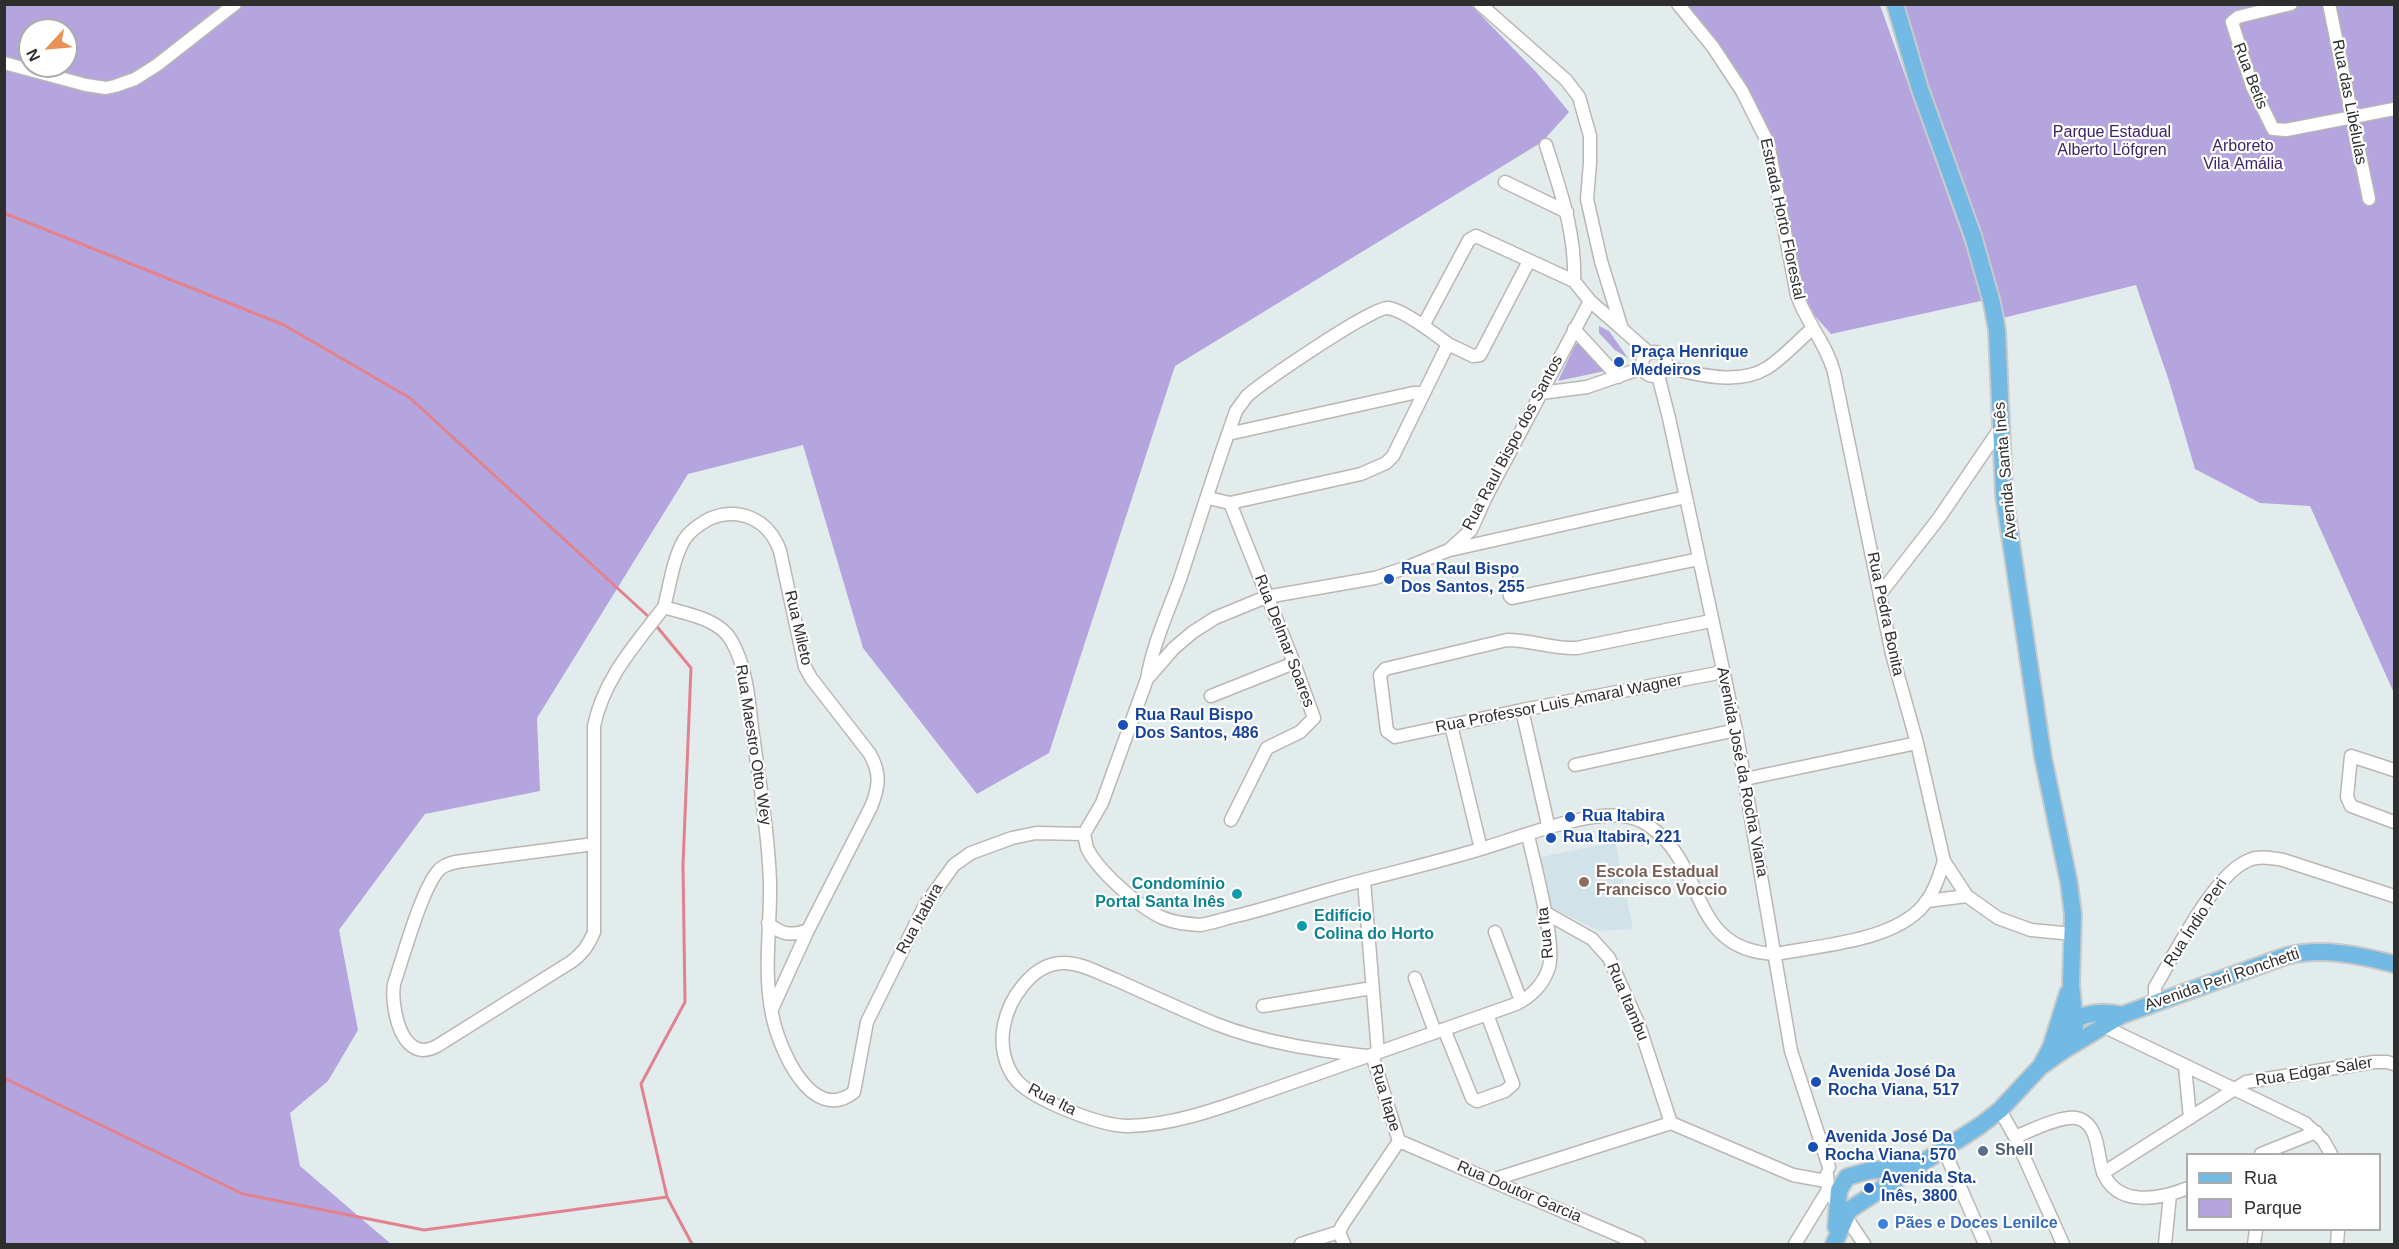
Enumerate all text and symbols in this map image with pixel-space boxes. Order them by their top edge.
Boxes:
north arrow [18,18,78,78]
street label: Rua das Libélulas [2327,38,2371,166]
street label: Rua Betis [2229,40,2271,112]
text: N [23,46,43,64]
park label: Parque Estadual Alberto Löfgren [2053,123,2171,161]
street label: Estrada Horto Florestal [1756,137,1808,301]
park label: Arboreto Vila Amália [2203,137,2283,175]
place label: Praça Henrique Medeiros [1631,343,1748,381]
street label: Rua Raul Bispo dos Santos [1459,352,1567,534]
marker: Praça Henrique Medeiros [1612,355,1626,369]
street label: Avenida Santa Inês [1990,401,2022,541]
street label: Rua Pedra Bonita [1862,550,1908,678]
place label: Rua Raul Bispo Dos Santos, 255 [1401,560,1525,598]
street label: Rua Delmar Soares [1250,572,1318,710]
marker: Rua Raul Bispo Dos Santos, 255 [1382,572,1396,586]
street label: Rua Mileto [780,589,816,667]
street label: Rua Maestro Otto Wey [731,663,775,827]
street label: Avenida José da Rocha Viana [1712,665,1772,879]
street label: Rua Professor Luis Amaral Wagner [1434,671,1684,737]
place label: Rua Raul Bispo Dos Santos, 486 [1135,706,1259,744]
marker: Rua Raul Bispo Dos Santos, 486 [1116,718,1130,732]
place label: Rua Itabira [1582,807,1665,827]
marker: Rua Itabira [1563,810,1577,824]
place label: Rua Itabira, 221 [1563,828,1681,848]
marker: Rua Itabira, 221 [1544,831,1558,845]
place label: Escola Estadual Francisco Voccio [1596,863,1727,901]
place label: Condomínio Portal Santa Inês [1095,875,1225,913]
marker: Escola Estadual Francisco Voccio [1577,875,1591,889]
street label: Rua Índio Peri [2160,875,2232,971]
street label: Rua Itabira [893,880,947,958]
marker: Condomínio Portal Santa Inês [1230,887,1244,901]
street label: Rua Ita [1534,906,1558,960]
place label: Edifício Colina do Horto [1314,907,1434,945]
marker: Edifício Colina do Horto [1295,919,1309,933]
street label: Avenida Peri Ronchetti [2142,944,2302,1016]
street label: Rua Itambu [1602,960,1652,1044]
street label: Rua Edgar Saler [2254,1053,2374,1091]
street label: Rua Itape [1366,1062,1404,1134]
place label: Avenida José Da Rocha Viana, 517 [1828,1063,1959,1101]
marker: Avenida José Da Rocha Viana, 517 [1809,1075,1823,1089]
street label: Rua Ita [1025,1080,1079,1120]
place label: Avenida José Da Rocha Viana, 570 [1825,1128,1956,1166]
marker: Avenida José Da Rocha Viana, 570 [1806,1140,1820,1154]
place label: Shell [1995,1141,2033,1161]
marker: Shell [1976,1144,1990,1158]
legend [2186,1153,2381,1231]
street label: Rua Doutor Garcia [1454,1157,1584,1227]
text: Rua [2244,1168,2277,1188]
place label: Avenida Sta. Inês, 3800 [1881,1169,1976,1207]
marker: Avenida Sta. Inês, 3800 [1862,1181,1876,1195]
text: Parque [2244,1198,2302,1218]
place label: Pães e Doces Lenilce [1895,1214,2058,1234]
marker: Pães e Doces Lenilce [1876,1217,1890,1231]

